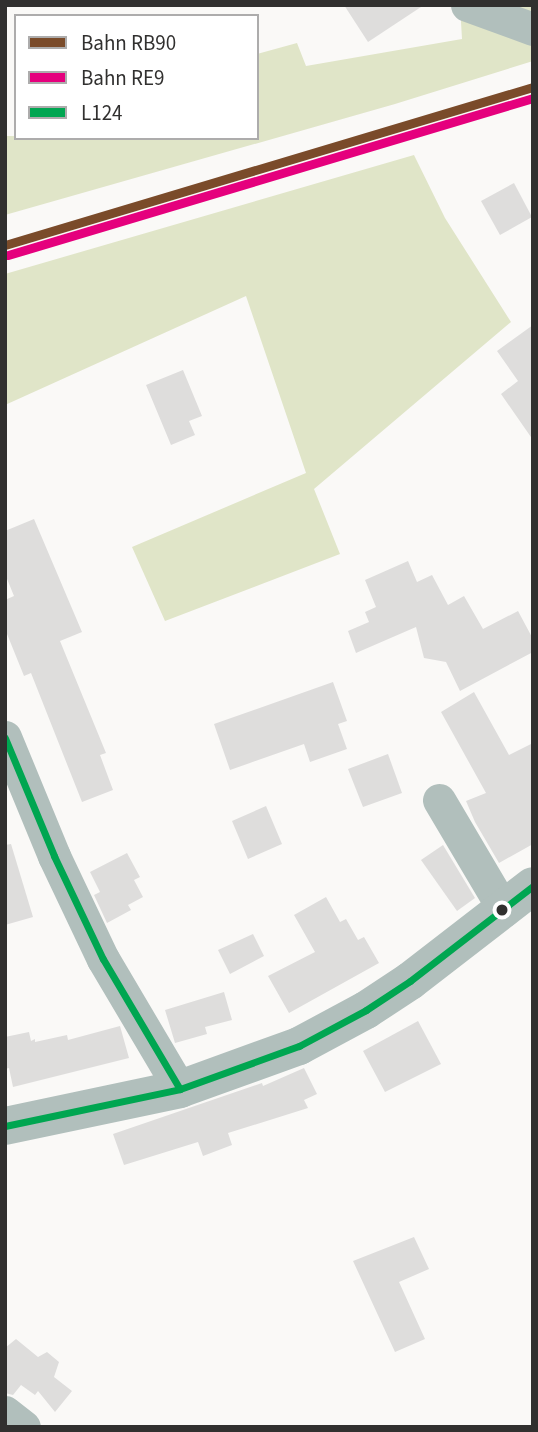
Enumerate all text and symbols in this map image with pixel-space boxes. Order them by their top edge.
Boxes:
legend [14,14,259,140]
text: Bahn RB90 [81,28,176,58]
text: Bahn RE9 [81,63,165,93]
text: L124 [81,98,123,128]
unlabelled marker [495,903,509,917]

